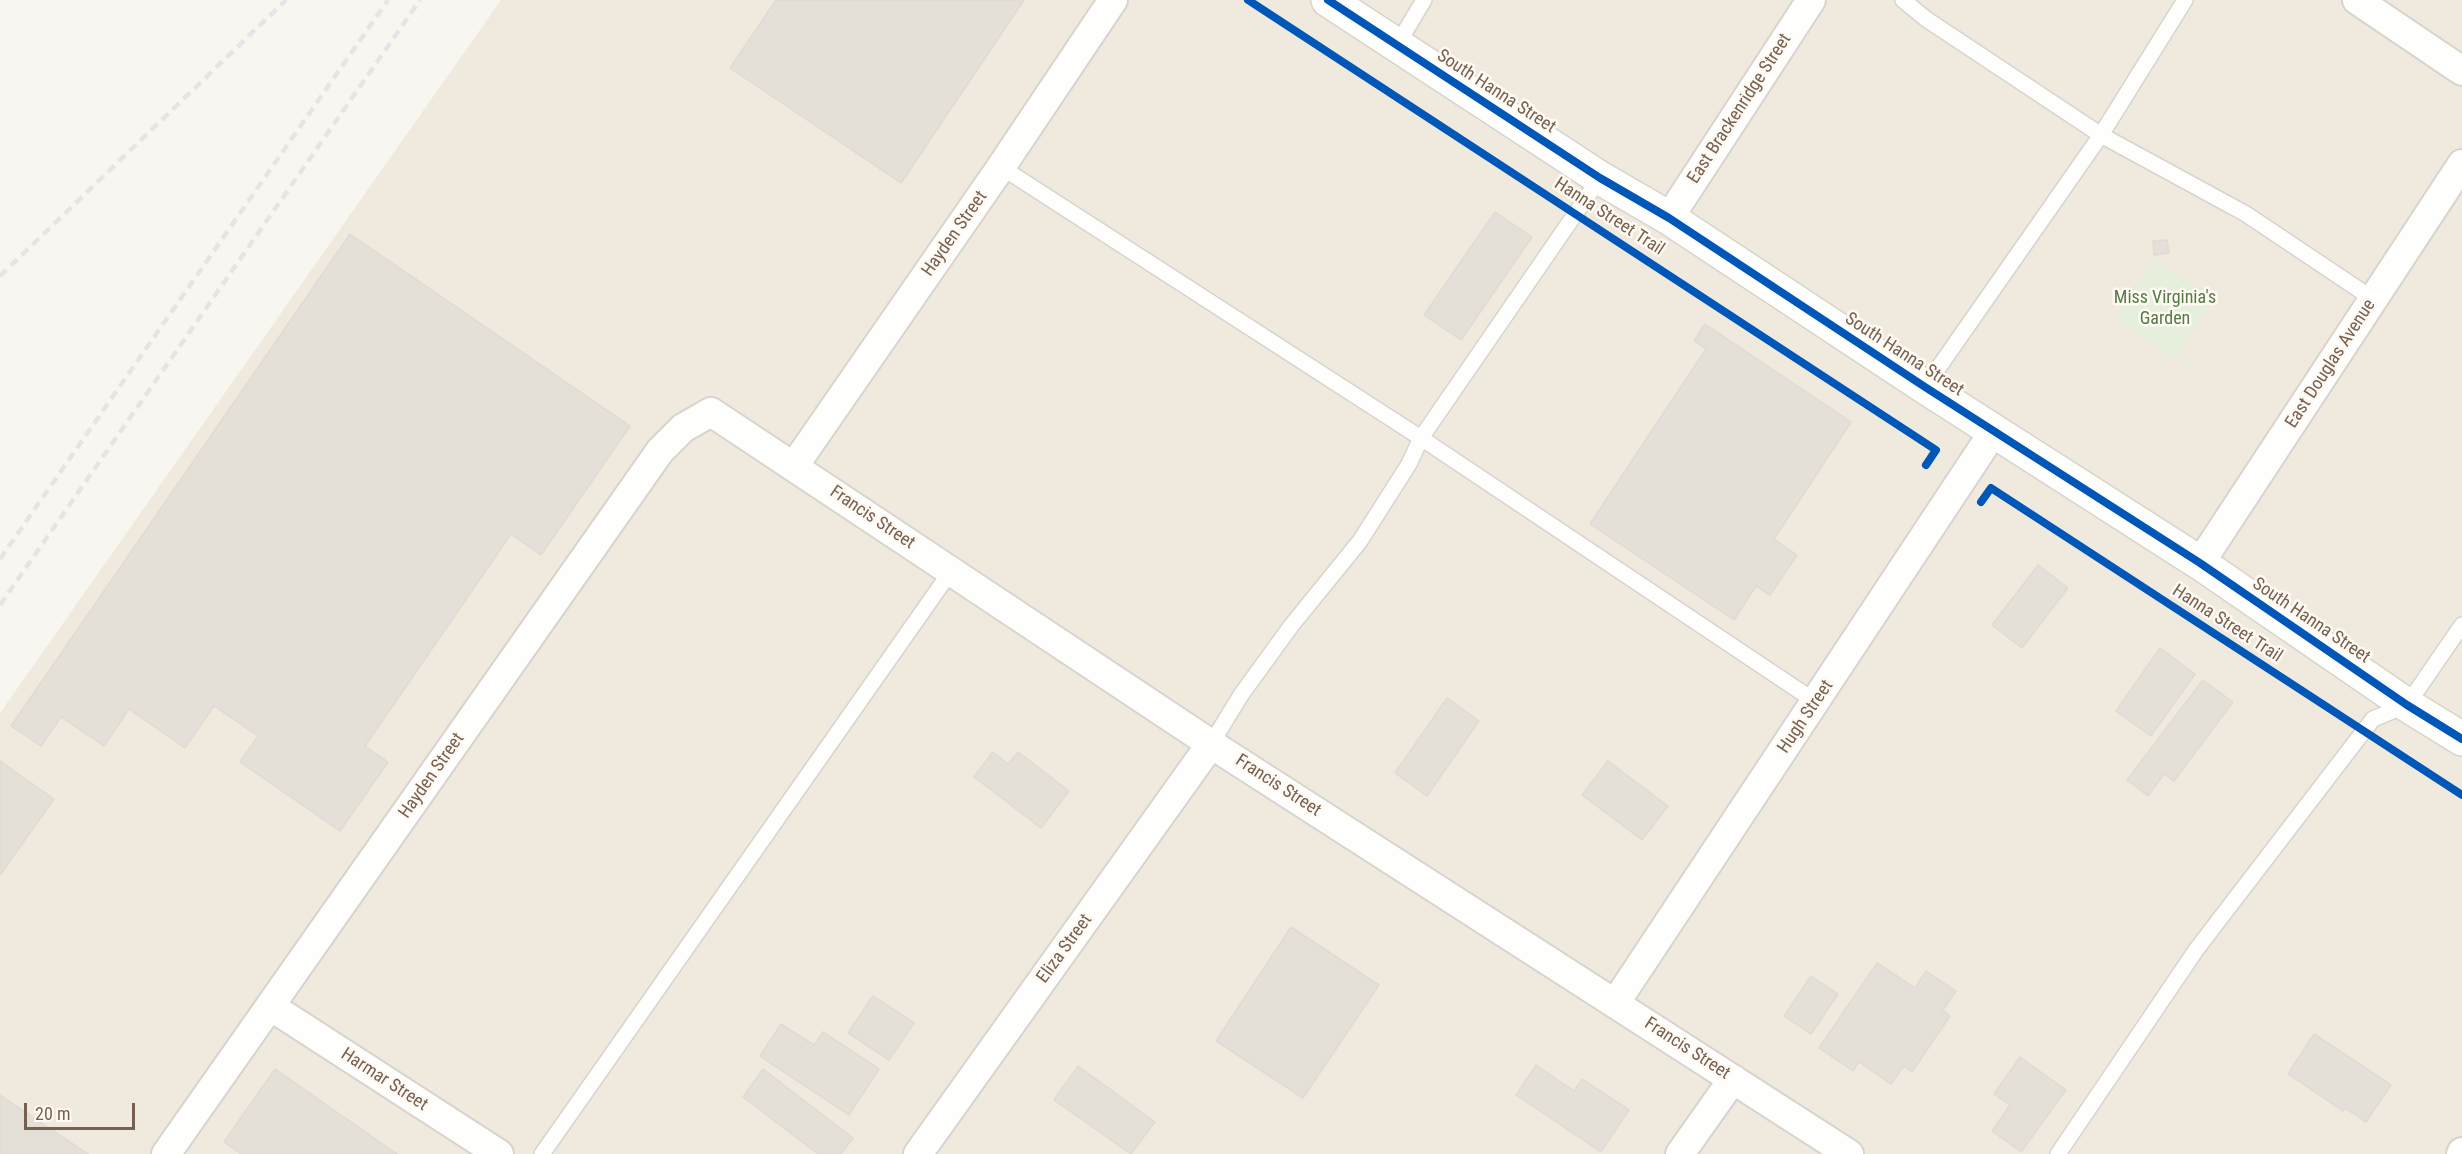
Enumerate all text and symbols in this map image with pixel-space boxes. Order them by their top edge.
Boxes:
street label: East Brackenridge Street [1683,30,1797,188]
street label: South Hanna Street [1433,46,1559,138]
street label: Hanna Street Trail [1550,173,1668,261]
street label: Hayden Street [918,187,992,281]
park label: Miss Virginia's Garden [2114,287,2216,330]
street label: East Douglas Avenue [2281,296,2381,432]
street label: South Hanna Street [1841,309,1967,401]
street label: Francis Street [825,482,919,554]
street label: South Hanna Street [2248,574,2374,668]
street label: Hanna Street Trail [2168,580,2286,668]
street label: Hugh Street [1774,676,1838,758]
street label: Hayden Street [395,729,469,823]
street label: Francis Street [1231,750,1325,822]
street label: Eliza Street [1033,910,1097,988]
street label: Francis Street [1640,1013,1734,1085]
street label: Harmar Street [337,1044,431,1116]
scale bar [27,1091,138,1129]
text: 20 m [35,1103,70,1124]

